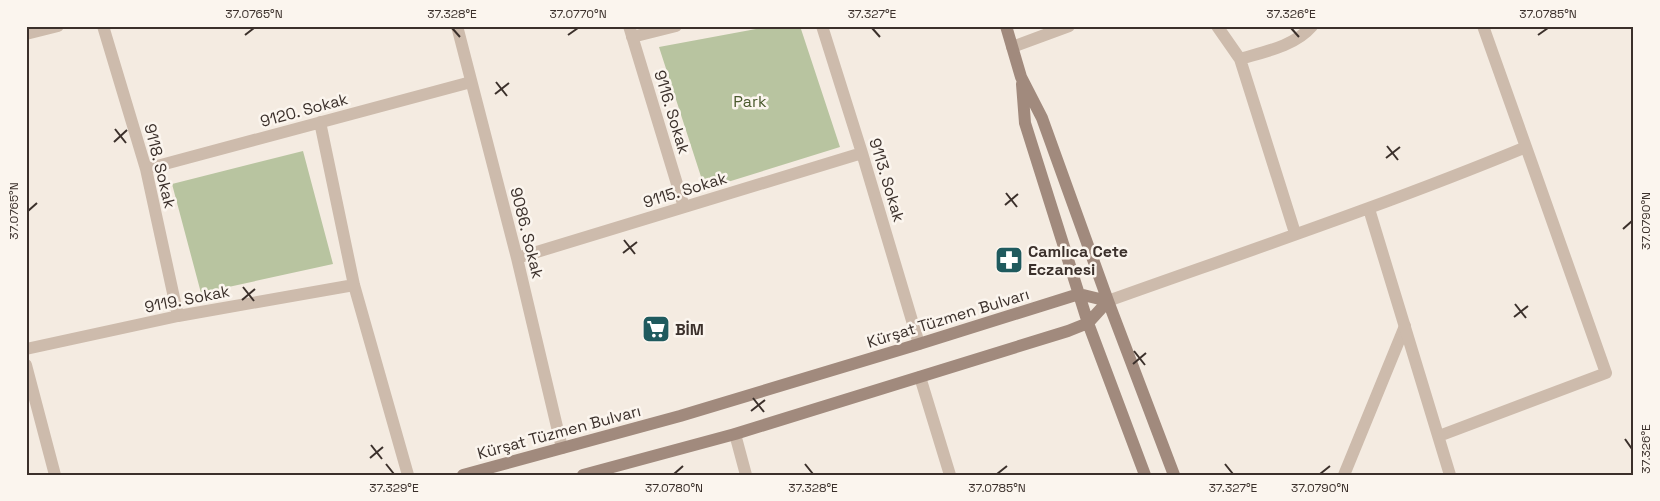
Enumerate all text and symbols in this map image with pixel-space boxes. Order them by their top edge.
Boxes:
text: 37.0765°N [225,6,283,22]
text: 37.328°E [427,6,477,22]
text: 37.0770°N [549,6,607,22]
text: 37.327°E [848,6,897,22]
text: 37.326°E [1266,6,1316,22]
text: 37.0785°N [1519,6,1577,22]
street label: 9116. Sokak [649,68,695,157]
street label: 9120. Sokak [258,88,350,132]
park label: Park [733,91,767,112]
street label: 9118. Sokak [139,121,181,211]
street label: 9113. Sokak [864,136,910,225]
street label: 9115. Sokak [641,167,730,213]
text: 37.0765°N [6,182,22,240]
street label: 9086. Sokak [506,185,549,281]
text: 37.0790°N [1638,192,1654,250]
place label: Camlıca Cete Eczanesi [1028,241,1128,280]
pharmacy icon: Camlıca Cete Eczanesi [994,245,1024,275]
street label: 9119. Sokak [143,280,232,318]
street label: Kürşat Tüzmen Bulvarı [864,283,1032,353]
supermarket icon: BİM [641,314,671,344]
place label: BİM [675,319,704,340]
street label: Kürşat Tüzmen Bulvarı [475,400,643,464]
text: 37.326°E [1638,424,1654,474]
text: 37.329°E [369,480,419,496]
text: 37.0780°N [645,480,703,496]
text: 37.328°E [788,480,838,496]
text: 37.0785°N [968,480,1026,496]
text: 37.327°E [1209,480,1258,496]
text: 37.0790°N [1291,480,1349,496]

